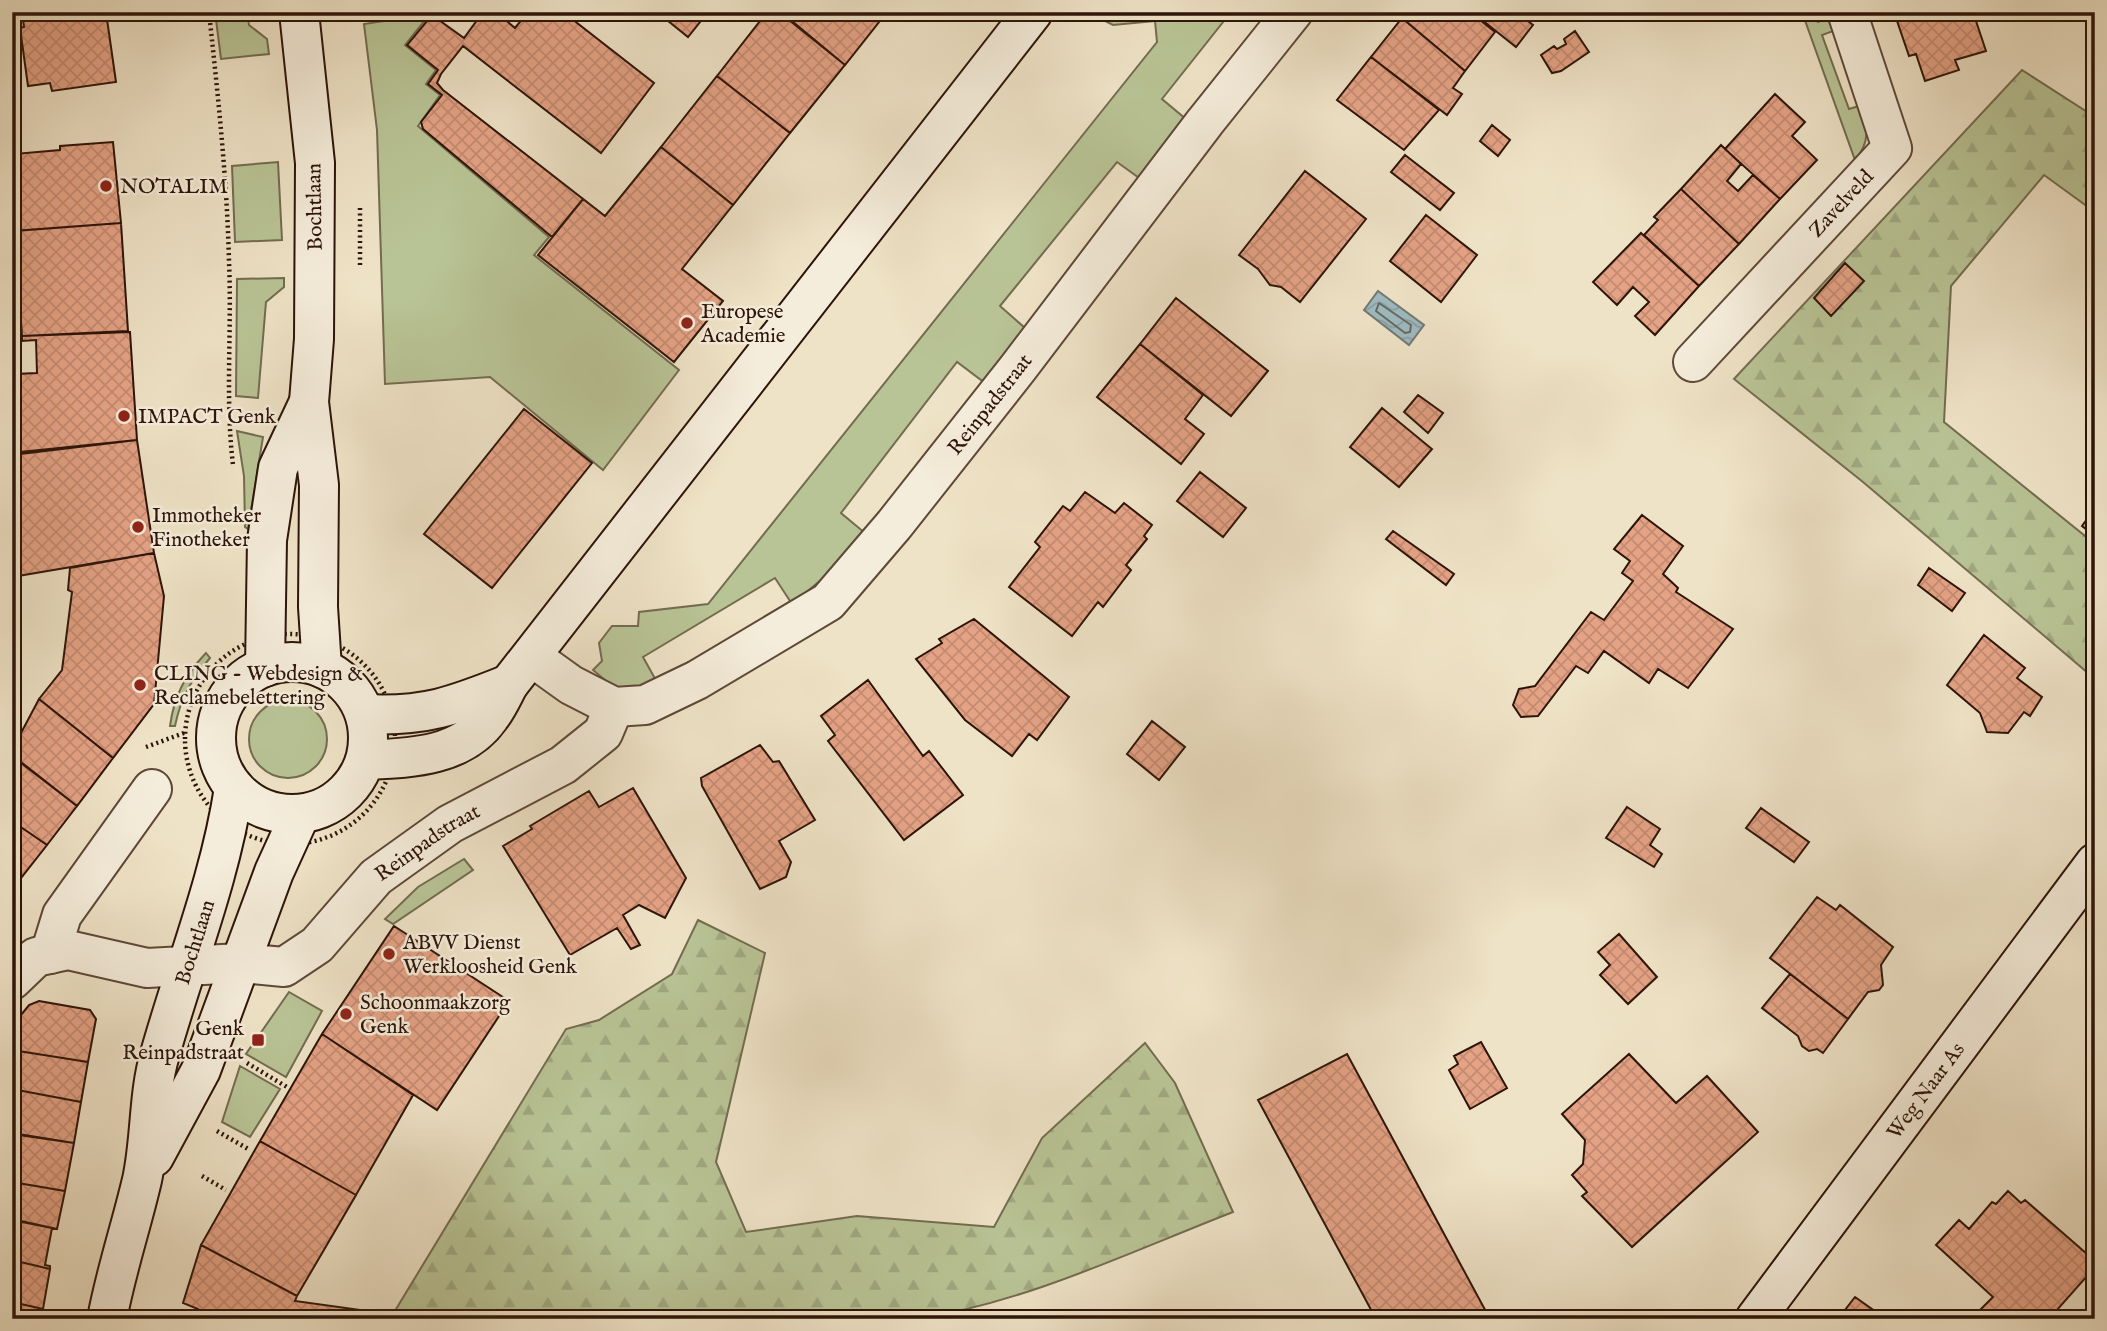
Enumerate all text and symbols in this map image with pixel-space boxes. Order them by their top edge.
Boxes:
street label: Bochtlaan [301,163,330,251]
street label: Zavelveld [1803,164,1881,244]
place label: NOTALIM [120,174,228,201]
marker: NOTALIM [98,178,114,194]
place label: Europese Academie [700,299,786,350]
marker: Europese Academie [679,315,695,331]
street label: Reinpadstraat [942,349,1039,461]
place label: IMPACT Genk [138,404,277,431]
marker: IMPACT Genk [116,408,132,424]
place label: Immotheker Finotheker [152,503,261,554]
marker: Immotheker Finotheker [130,519,146,535]
place label: CLING - Webdesign & Reclamebelettering [154,661,363,712]
marker: CLING - Webdesign & Reclamebelettering [132,677,148,693]
street label: Reinpadstraat [370,799,485,889]
street label: Bochtlaan [170,897,222,988]
place label: ABVV Dienst Werkloosheid Genk [402,930,578,981]
marker: ABVV Dienst Werkloosheid Genk [381,946,397,962]
place label: Schoonmaakzorg Genk [360,990,511,1041]
marker: Schoonmaakzorg Genk [338,1006,354,1022]
place label: Genk Reinpadstraat [122,1016,245,1067]
marker: Genk Reinpadstraat [250,1032,266,1048]
street label: Weg Naar As [1882,1038,1972,1145]

